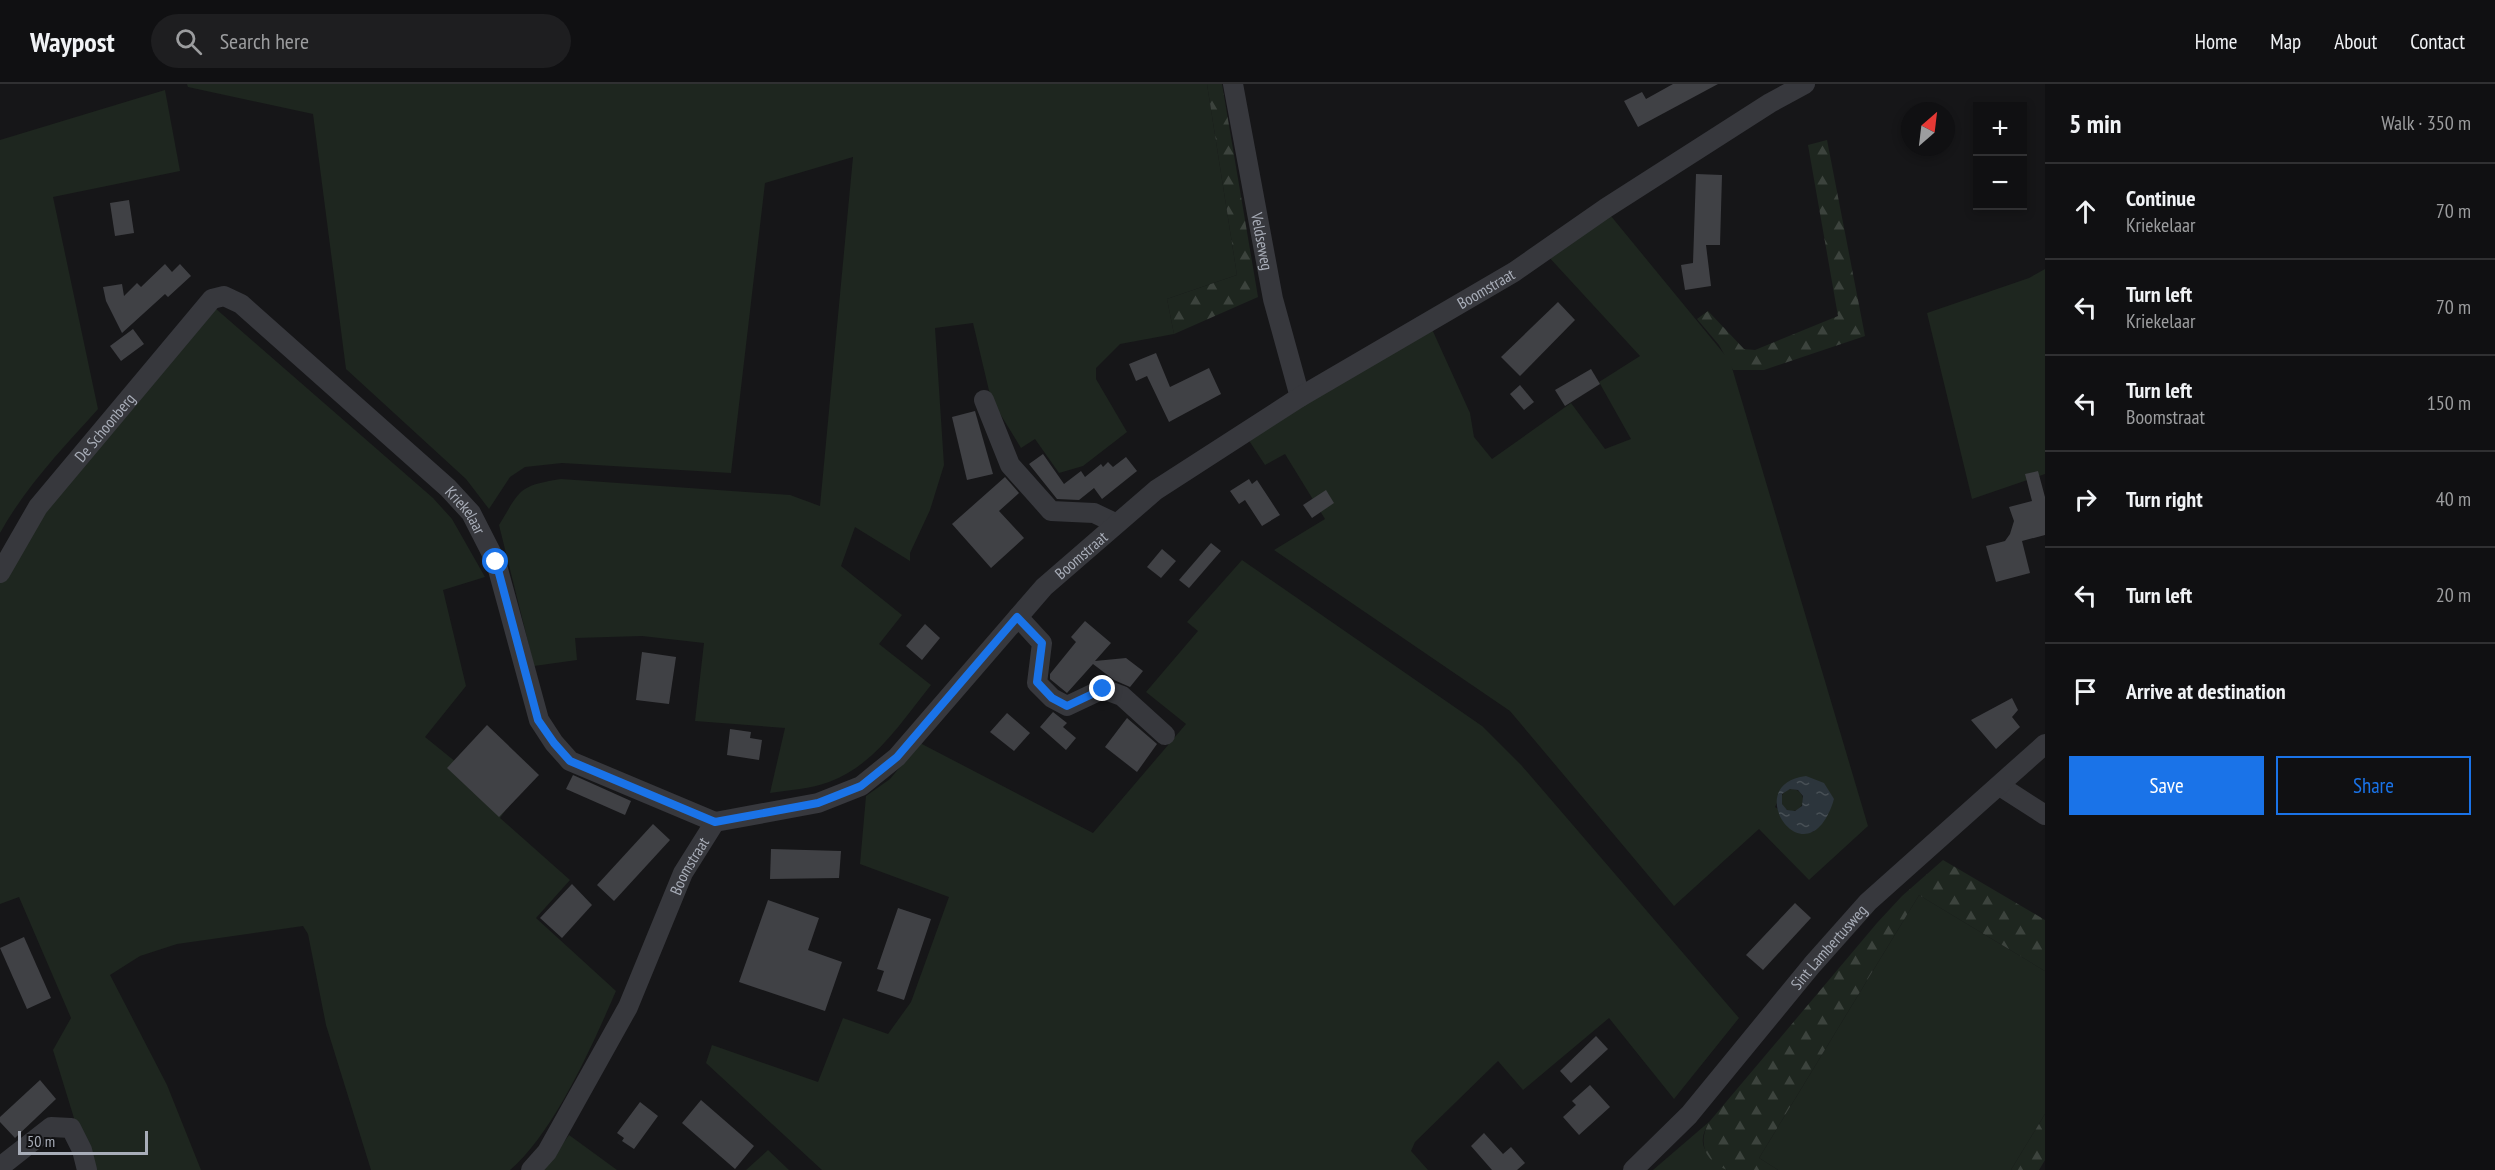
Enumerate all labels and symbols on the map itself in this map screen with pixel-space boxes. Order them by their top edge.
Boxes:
north arrow [1901,102,1955,156]
street label: Veldseweg [1247,210,1277,272]
street label: Boomstraat [1454,264,1519,313]
street label: De Schoonberg [70,389,139,466]
street label: Kriekelaar [441,482,490,538]
street label: Boomstraat [1050,526,1112,583]
route start [482,548,508,574]
route end [1089,675,1115,701]
street label: Boomstraat [665,833,713,898]
street label: Sint Lambertusweg [1786,900,1871,993]
scale bar [18,1128,148,1156]

